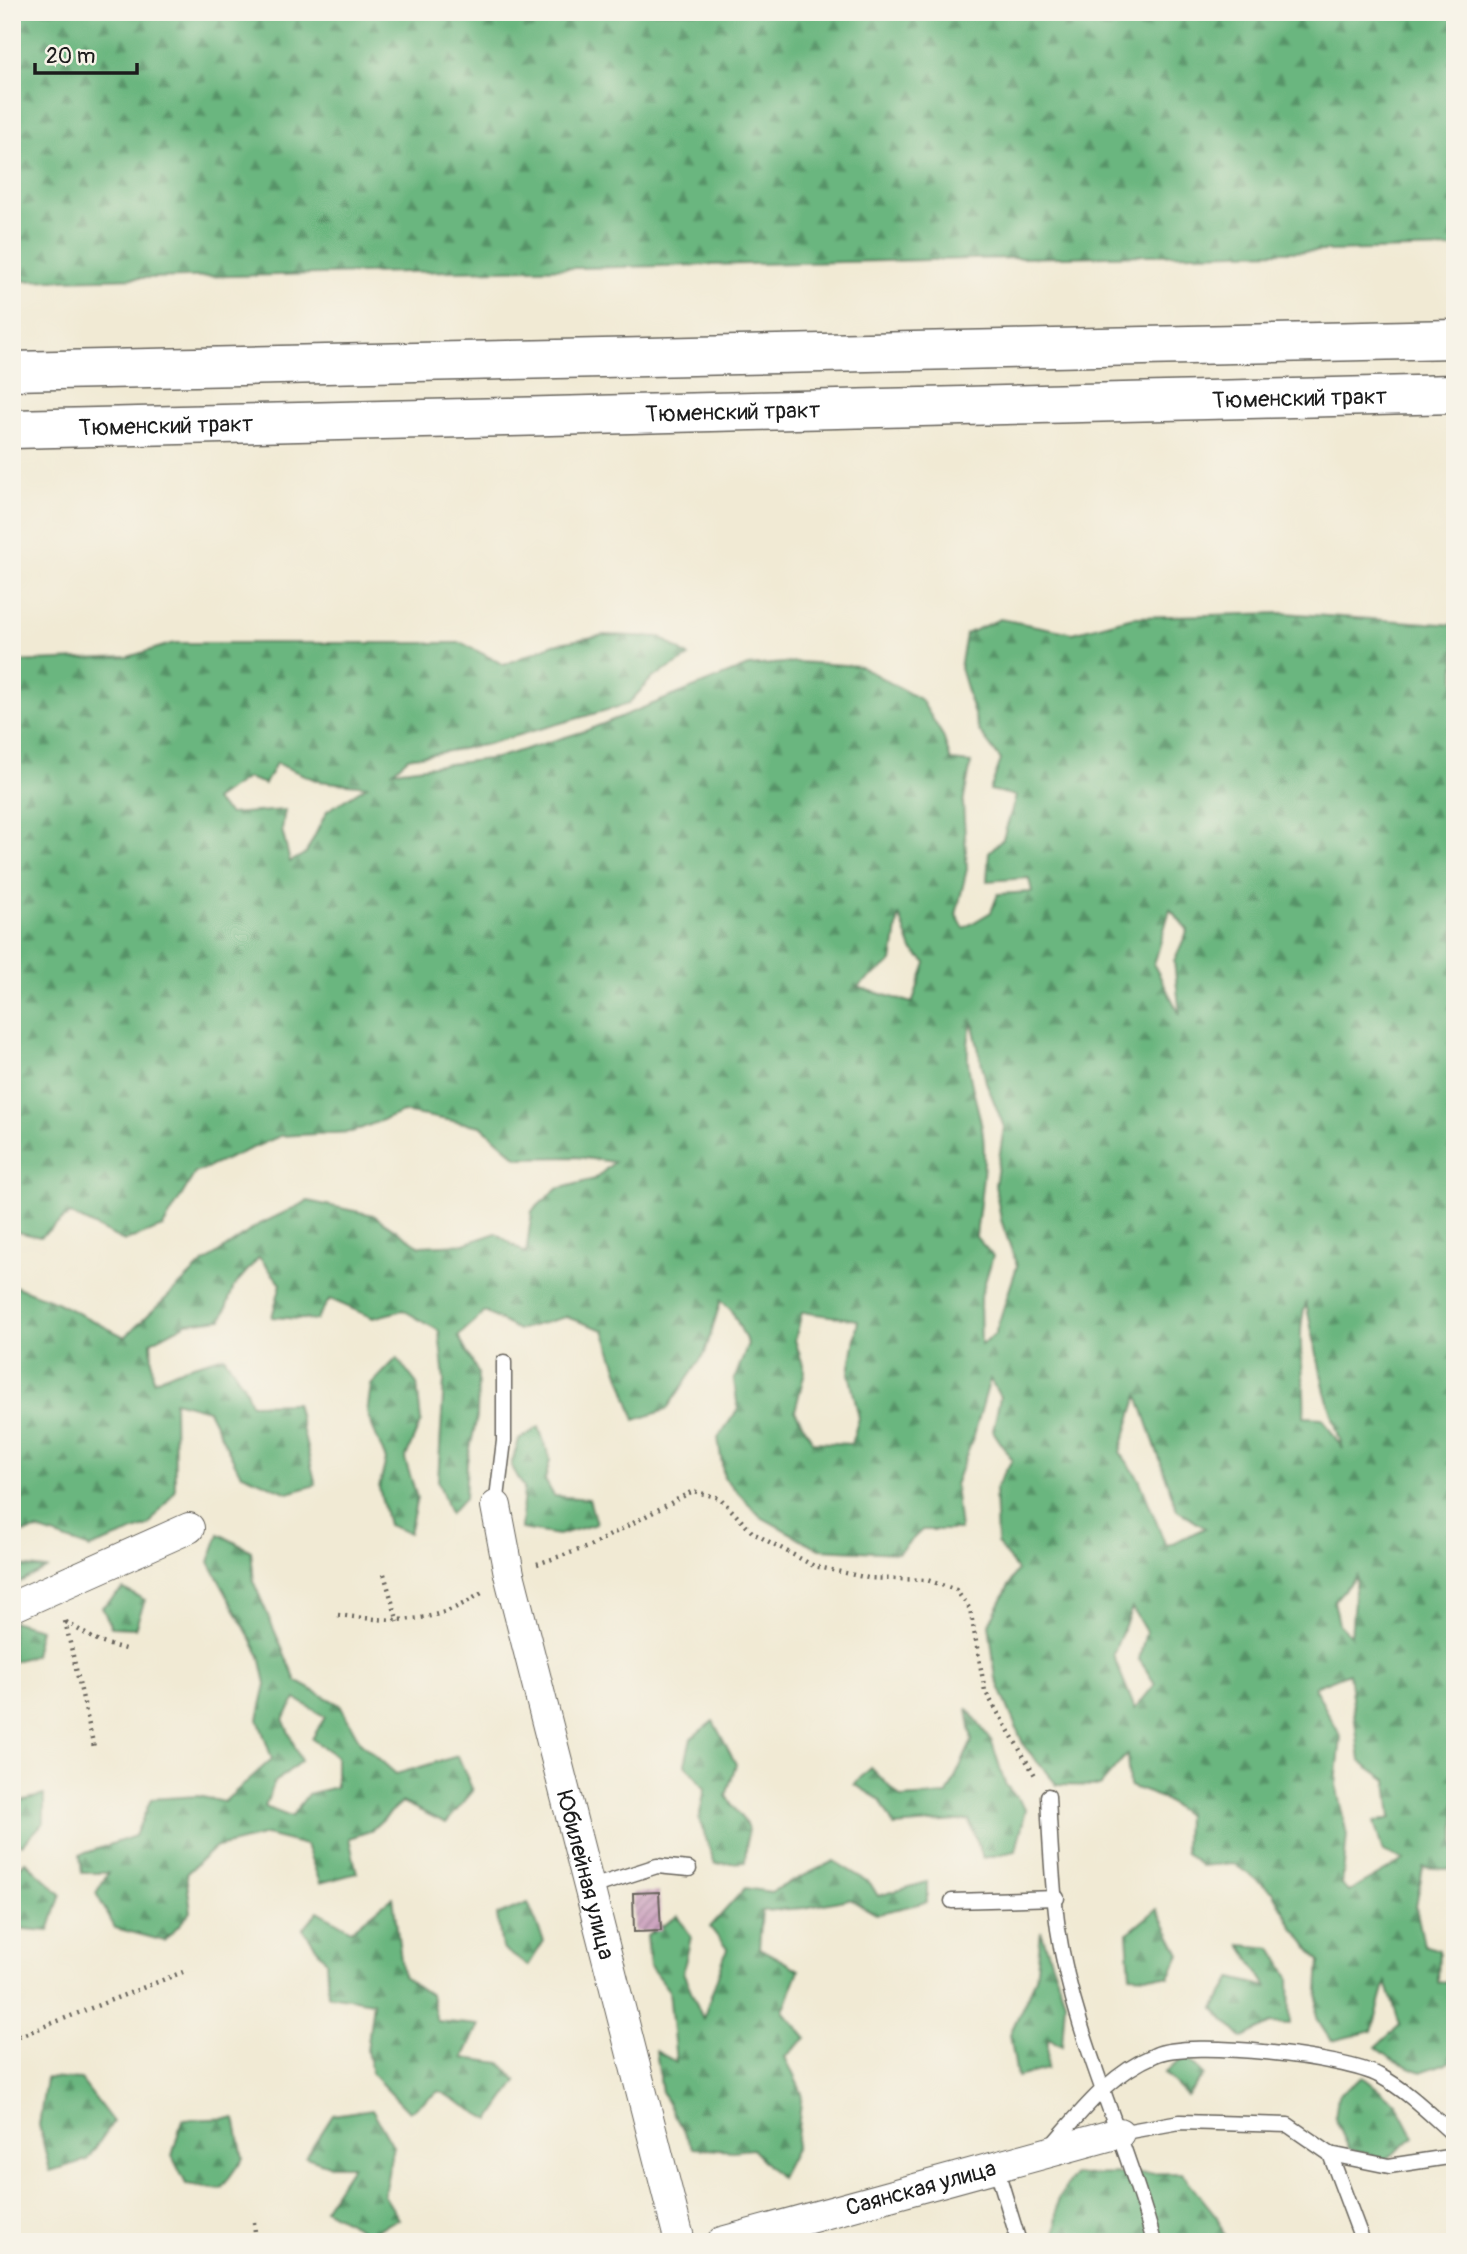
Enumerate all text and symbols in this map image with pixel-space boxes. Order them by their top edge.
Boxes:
scale bar [35,32,136,76]
text: 20 m [46,43,95,70]
street label: Тюменский тракт [1212,382,1388,415]
street label: Тюменский тракт [645,395,821,429]
street label: Тюменский тракт [78,409,254,442]
street label: Юбилейная улица [550,1788,621,1963]
street label: Саянская улица [842,2153,999,2222]

